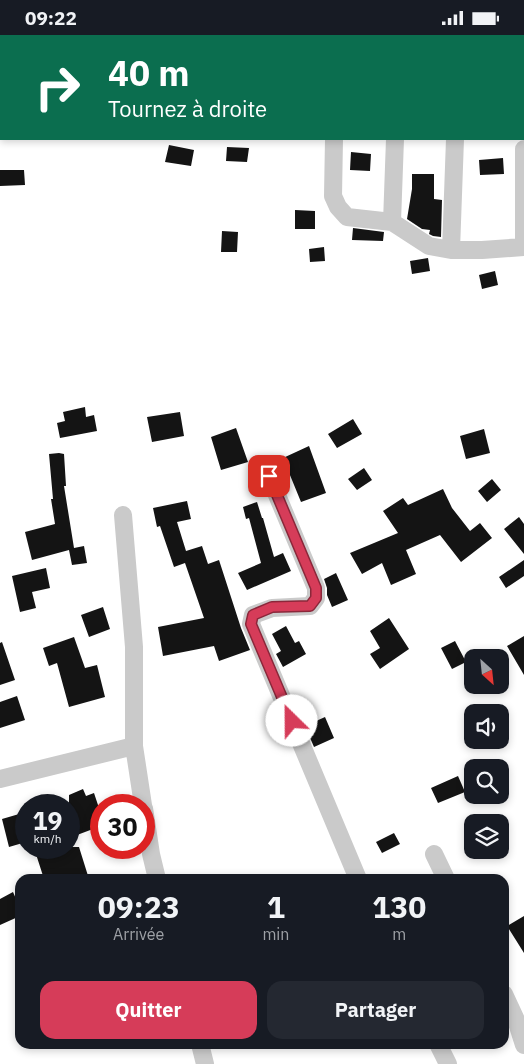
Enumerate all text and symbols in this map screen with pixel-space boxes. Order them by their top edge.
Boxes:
text: 09:22 [25,6,77,30]
text: 40 m [108,50,190,96]
icon: right [25,55,90,120]
text: Tournez à droite [108,94,267,123]
pin [248,455,290,497]
icon: arrive [255,462,283,490]
north arrow [464,649,509,694]
map controls [464,649,509,859]
position arrow [265,694,317,746]
button: sound [464,704,509,749]
button: search [464,759,509,804]
speed limit sign: 30 [90,794,155,859]
text: 19 [32,804,63,837]
button: layers [464,814,509,859]
text: km/h [33,831,62,846]
text: 09:23 [98,887,180,926]
text: 1 [267,887,285,926]
text: 130 [372,887,426,926]
text: Arrivée [113,924,164,944]
text: min [262,924,289,944]
text: m [392,924,406,944]
button: Quitter [40,981,257,1039]
button: Partager [267,981,484,1039]

